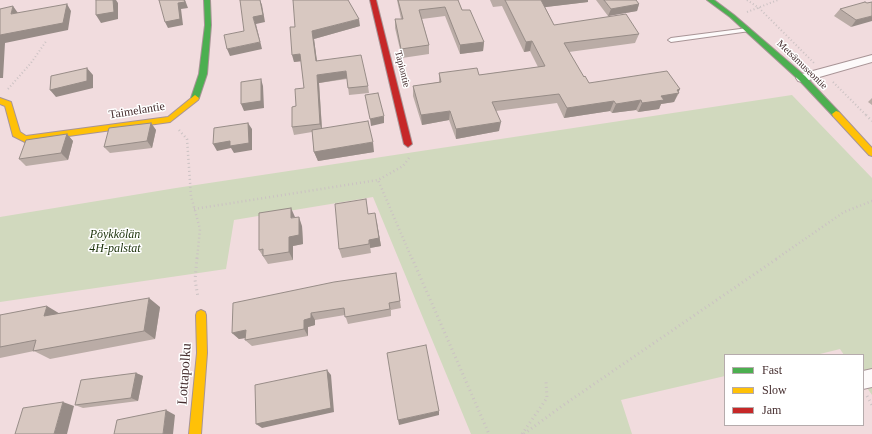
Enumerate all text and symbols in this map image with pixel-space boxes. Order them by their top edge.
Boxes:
street label: Metsämuseontie [774,38,830,92]
street label: Tapiontie [392,49,412,89]
street label: Taimelantie [108,99,166,123]
park label: Pöykkölän 4H-palstat [89,228,141,256]
street label: Lottapolku [174,343,196,405]
legend [724,354,864,426]
text: Fast [762,363,782,377]
text: Slow [762,383,787,397]
text: Jam [762,403,781,417]

